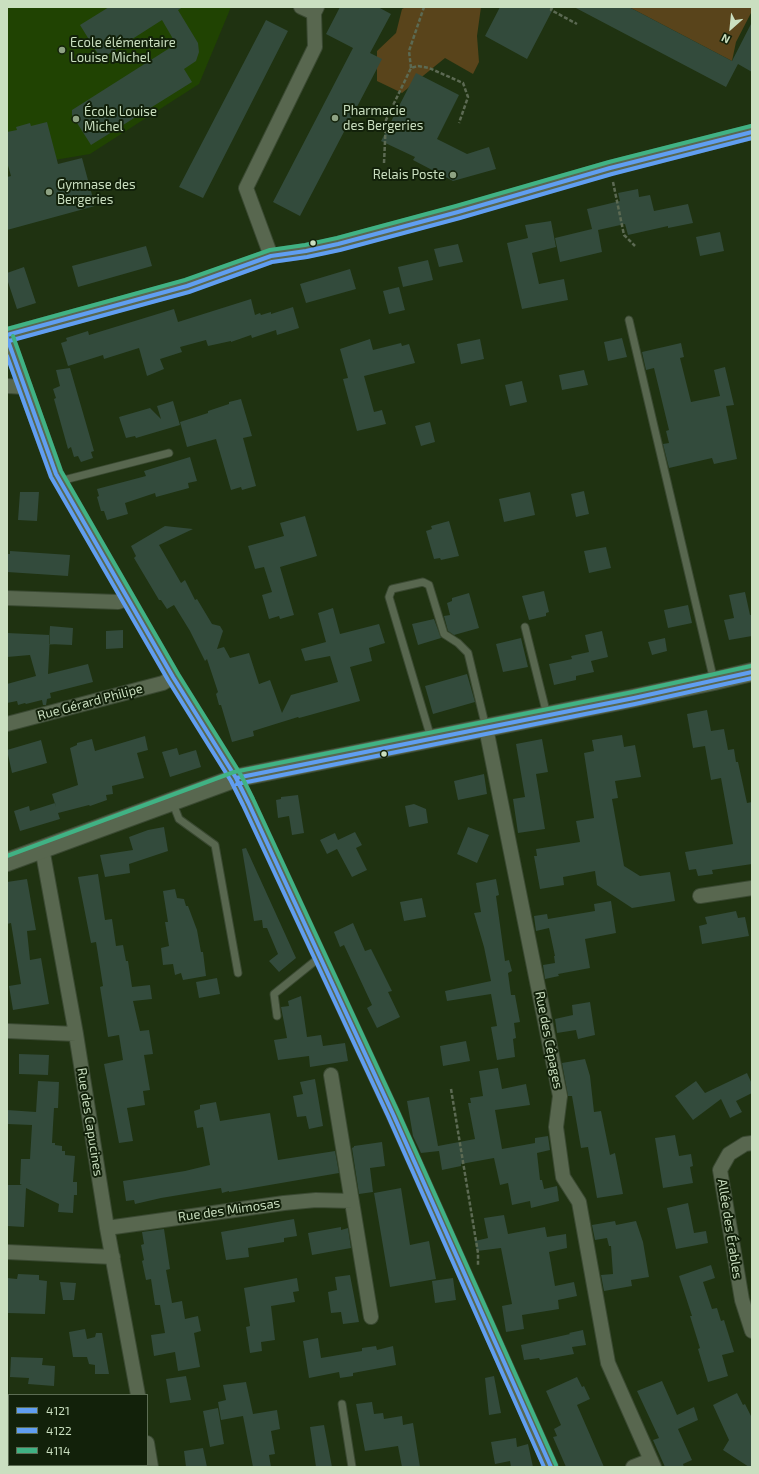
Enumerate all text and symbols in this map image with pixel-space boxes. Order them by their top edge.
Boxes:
north arrow [711,8,751,48]
text: N [719,32,732,47]
place label: Ecole élémentaire Louise Michel [70,35,176,66]
marker: Ecole élémentaire Louise Michel [57,45,67,55]
place label: Pharmacie des Bergeries [343,103,423,134]
place label: École Louise Michel [84,104,157,135]
marker: Pharmacie des Bergeries [330,113,340,123]
marker: École Louise Michel [71,114,81,124]
place label: Relais Poste [373,167,445,183]
marker: Relais Poste [448,170,458,180]
place label: Gymnase des Bergeries [57,177,136,208]
marker: Gymnase des Bergeries [44,187,54,197]
unlabelled marker [308,238,318,248]
street label: Rue Gérard Philipe [36,680,144,724]
unlabelled marker [379,749,389,759]
street label: Rue des Cépages [532,990,566,1090]
street label: Rue des Capucines [74,1067,106,1177]
street label: Allée des Érables [714,1178,746,1280]
street label: Rue des Mimosas [177,1195,281,1225]
legend [8,1394,148,1466]
text: 4121 [46,1403,70,1417]
text: 4122 [46,1423,72,1437]
text: 4114 [46,1443,70,1457]

